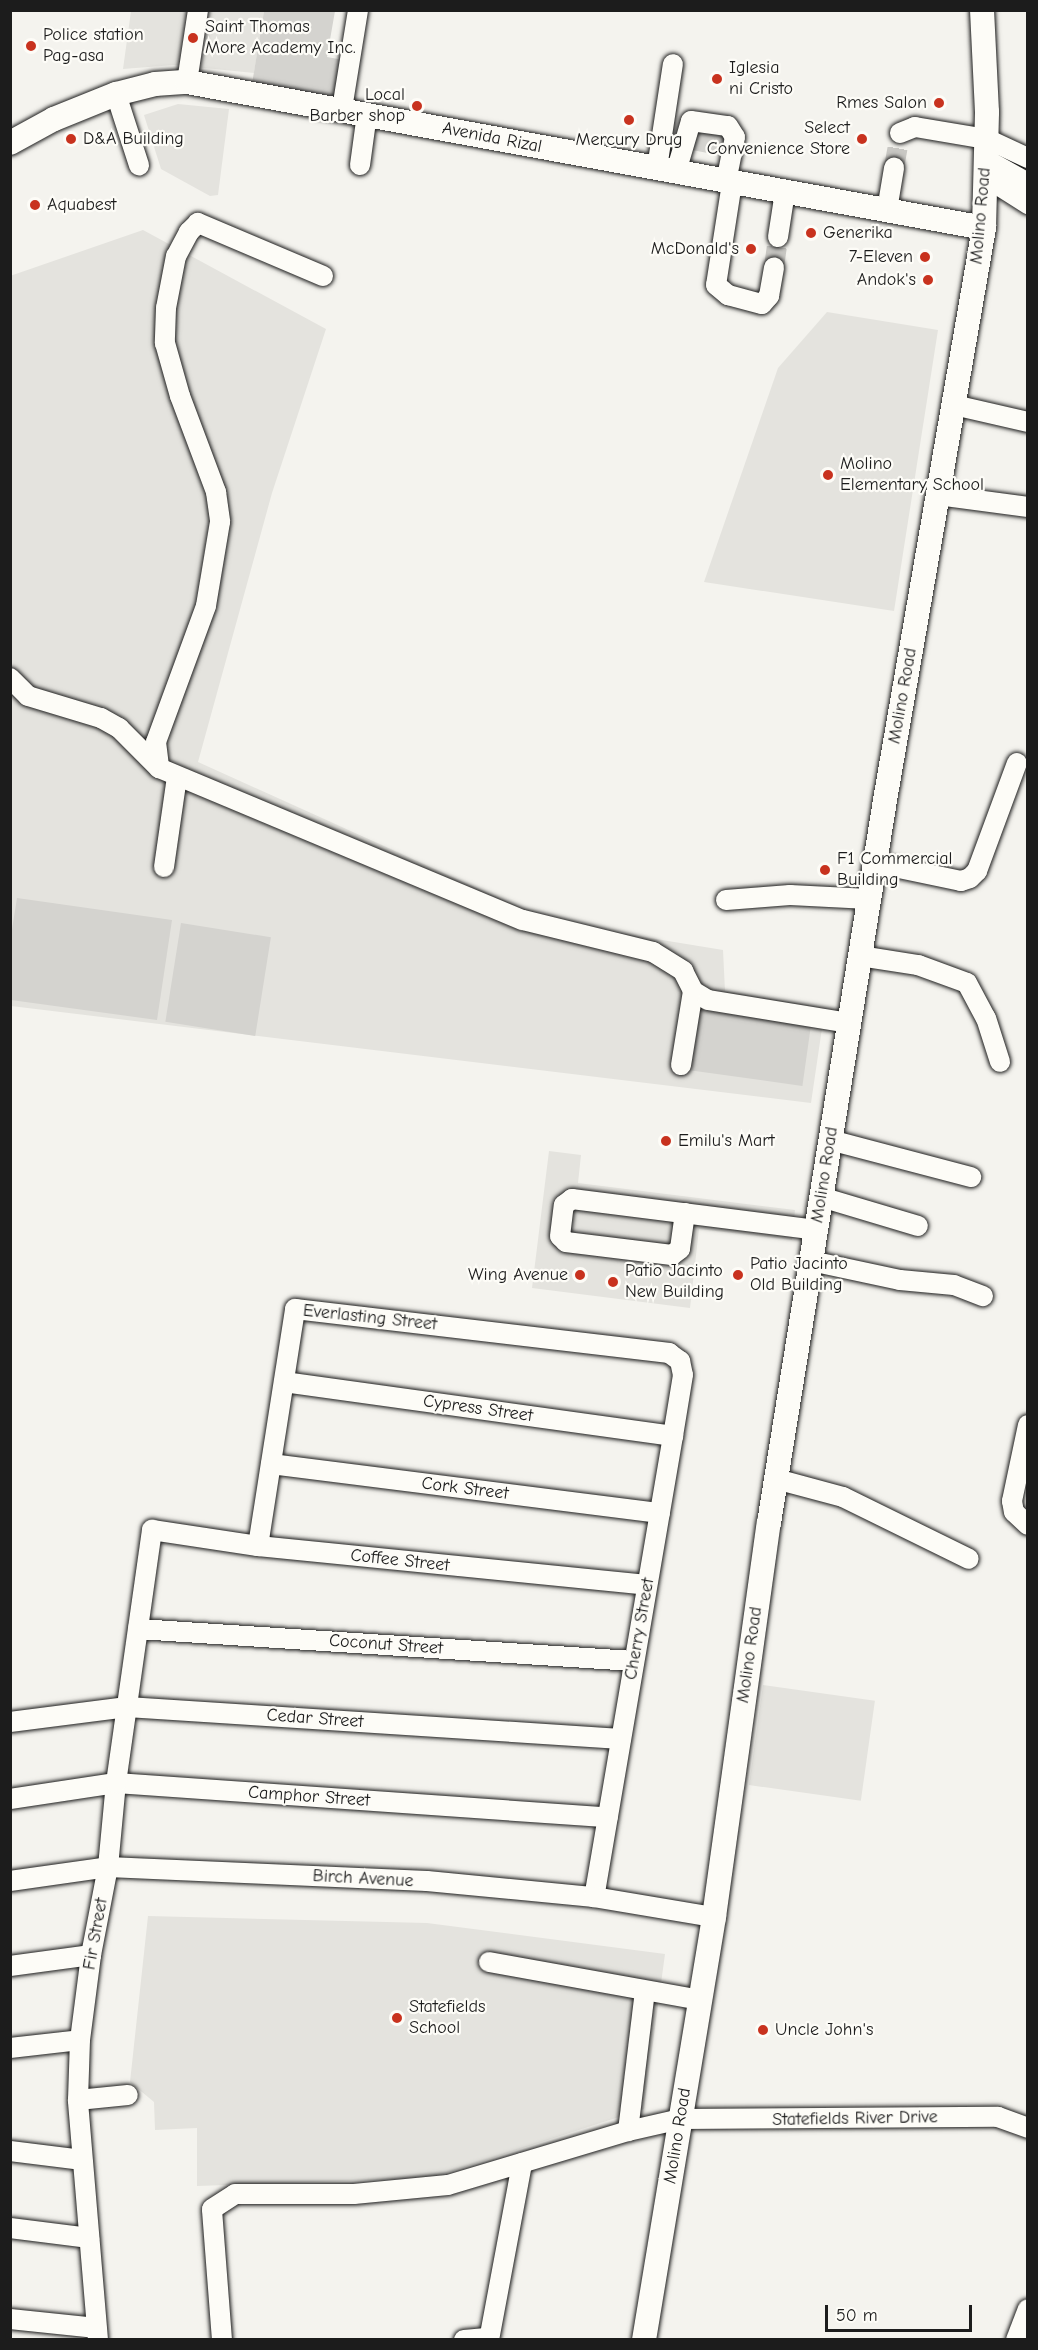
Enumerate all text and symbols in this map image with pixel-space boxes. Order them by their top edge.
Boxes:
place label: Saint Thomas More Academy Inc. [205,17,356,60]
place label: Police station Pag-asa [43,25,144,68]
marker: Saint Thomas More Academy Inc. [186,31,200,45]
marker: Police station Pag-asa [24,39,38,53]
place label: Iglesia ni Cristo [729,58,793,100]
marker: Iglesia ni Cristo [710,72,724,86]
place label: Local Barber shop [309,85,405,128]
place label: Rmes Salon [836,92,927,114]
marker: Rmes Salon [932,96,946,110]
marker: Local Barber shop [410,99,424,113]
marker: Mercury Drug [622,113,636,127]
street label: Avenida Rizal [440,118,544,158]
place label: Select Convenience Store [707,118,850,160]
place label: D&A Building [83,128,184,150]
place label: Mercury Drug [576,129,682,151]
marker: D&A Building [64,132,78,146]
marker: Select Convenience Store [855,132,869,146]
street label: Molino Road [966,167,996,265]
place label: Aquabest [47,194,117,216]
marker: Aquabest [28,198,42,212]
place label: Generika [823,222,893,244]
marker: Generika [804,226,818,240]
place label: McDonald's [651,238,739,260]
marker: McDonald's [744,242,758,256]
place label: 7-Eleven [849,246,913,268]
marker: 7-Eleven [918,250,932,264]
place label: Andok's [857,269,916,291]
marker: Andok's [921,273,935,287]
place label: Molino Elementary School [840,454,984,496]
marker: Molino Elementary School [821,468,835,482]
street label: Molino Road [884,646,922,746]
place label: F1 Commercial Building [837,849,952,892]
marker: F1 Commercial Building [818,863,832,877]
street label: Molino Road [807,1125,843,1225]
place label: Emilu's Mart [678,1130,775,1152]
marker: Emilu's Mart [659,1134,673,1148]
place label: Patio Jacinto Old Building [750,1254,848,1296]
place label: Patio Jacinto New Building [625,1261,724,1304]
place label: Wing Avenue [468,1264,568,1286]
marker: Wing Avenue [573,1268,587,1282]
marker: Patio Jacinto Old Building [731,1268,745,1282]
marker: Patio Jacinto New Building [606,1275,620,1289]
street label: Everlasting Street [302,1300,438,1336]
street label: Cypress Street [422,1391,534,1427]
street label: Cork Street [420,1473,510,1505]
street label: Coffee Street [349,1545,451,1577]
street label: Cherry Street [620,1576,660,1682]
street label: Molino Road [733,1605,767,1705]
street label: Coconut Street [328,1630,444,1660]
street label: Cedar Street [266,1705,364,1733]
street label: Camphor Street [247,1782,371,1812]
street label: Birch Avenue [312,1866,414,1892]
street label: Fir Street [79,1896,113,1972]
place label: Statefields School [409,1997,486,2040]
marker: Statefields School [390,2011,404,2025]
place label: Uncle John's [775,2019,873,2041]
marker: Uncle John's [756,2023,770,2037]
street label: Molino Road [660,2086,696,2186]
street label: Statefields River Drive [772,2107,938,2131]
scale bar [828,2293,975,2331]
text: 50 m [836,2305,878,2326]

